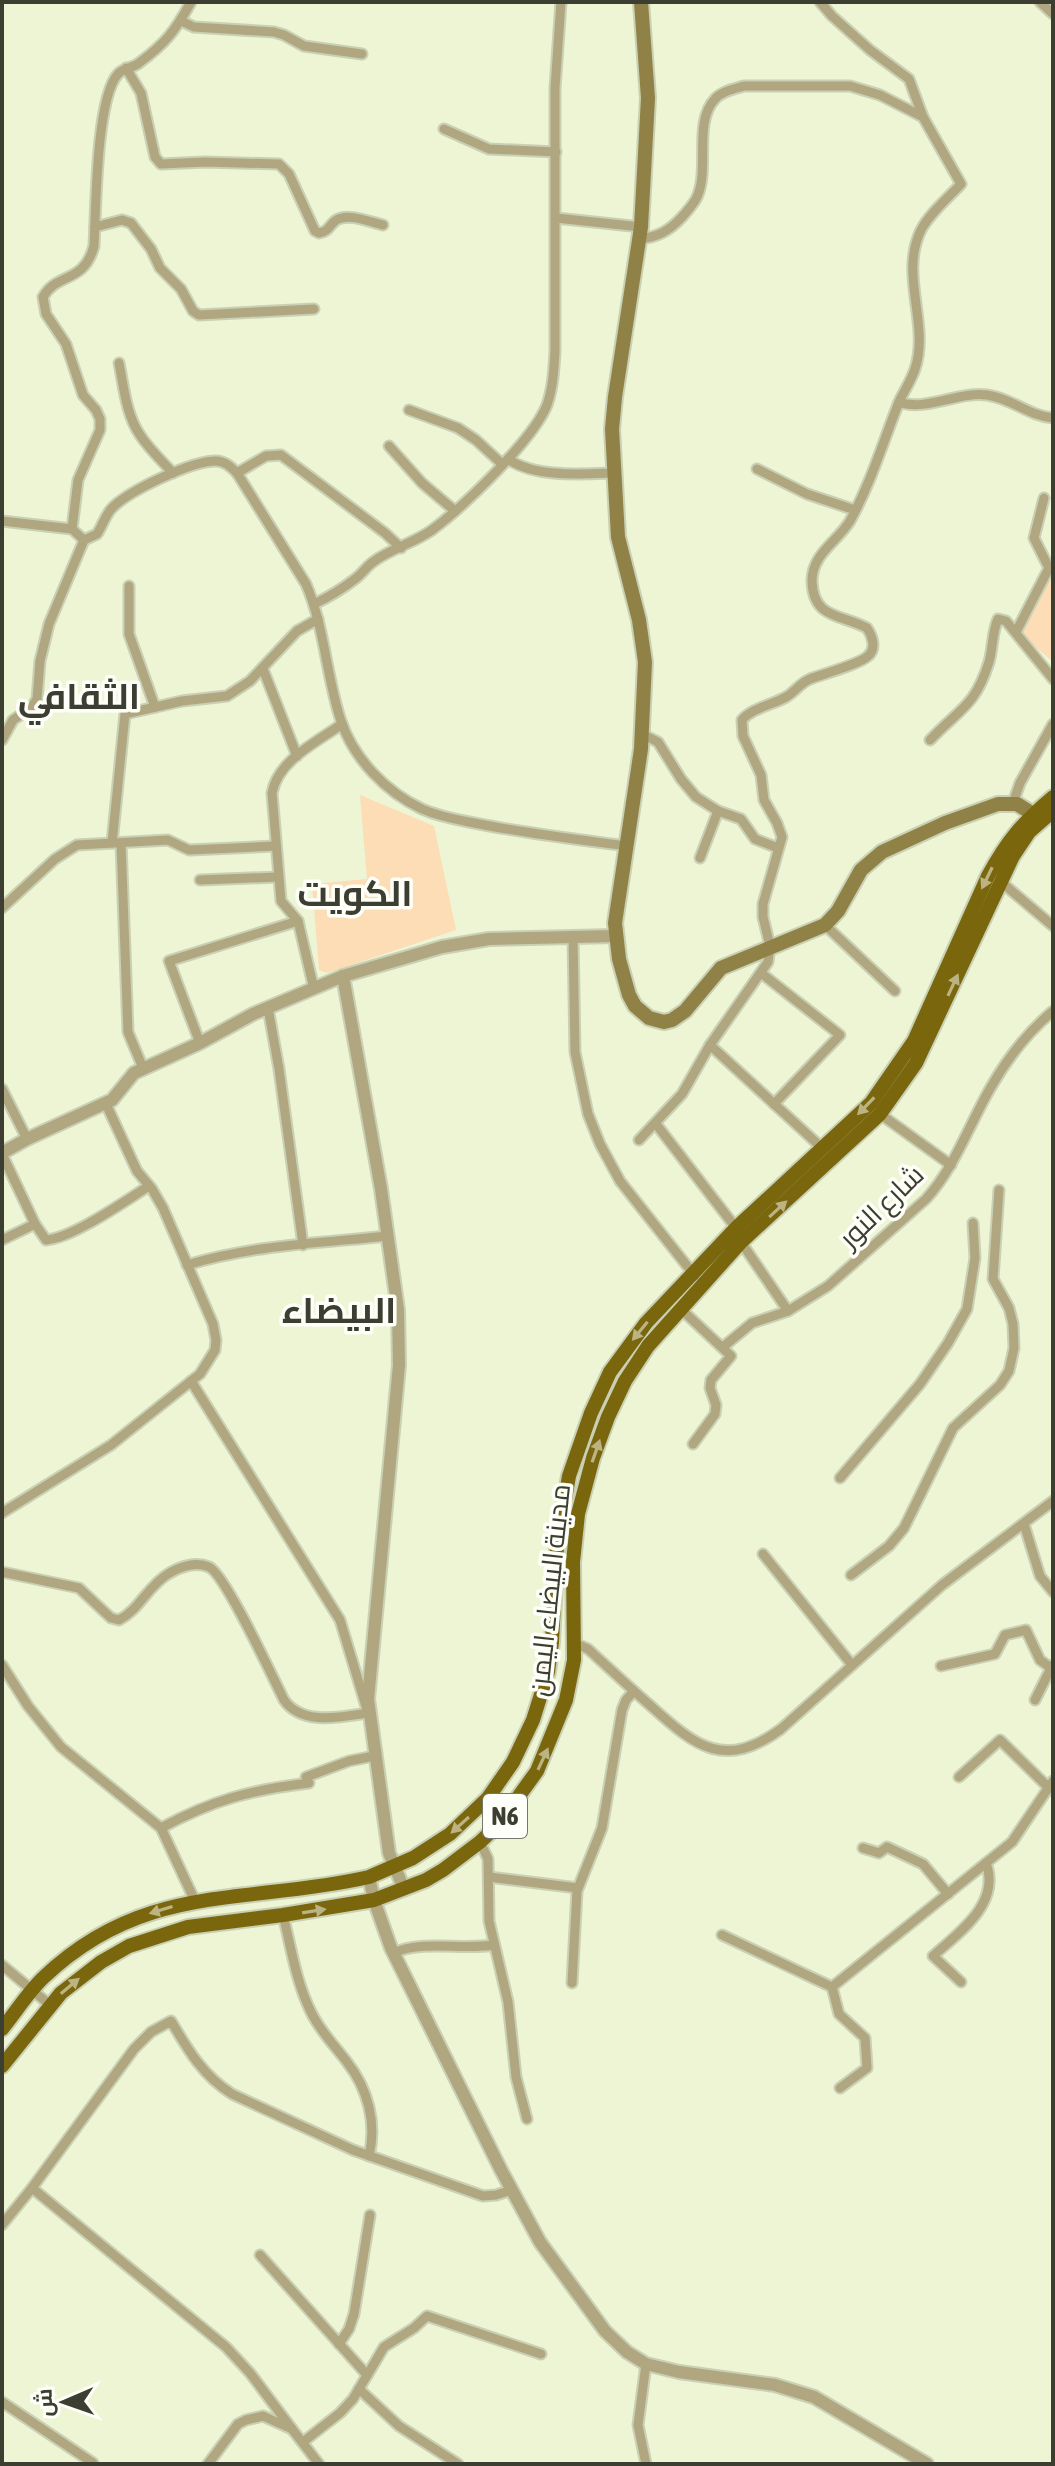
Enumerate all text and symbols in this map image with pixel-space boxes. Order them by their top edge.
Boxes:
district label: الثقافي [18,675,140,726]
one-way arrow [981,867,994,890]
district label: الكويت [298,872,412,915]
one-way arrow [946,973,960,997]
one-way arrow [857,1096,875,1115]
street label: شارع النور [831,1158,932,1258]
one-way arrow [768,1200,787,1218]
district label: البيضاء [282,1289,396,1331]
one-way arrow [632,1321,649,1341]
one-way arrow [590,1438,602,1462]
street label: مدينة البيضاء اليمن [522,1482,577,1698]
one-way arrow [536,1747,550,1770]
road number: N6 [483,1794,527,1838]
one-way arrow [450,1816,469,1834]
one-way arrow [149,1904,173,1916]
one-way arrow [302,1904,327,1916]
one-way arrow [60,1978,80,1995]
north arrow [24,2362,104,2442]
text: ش [31,2388,58,2417]

